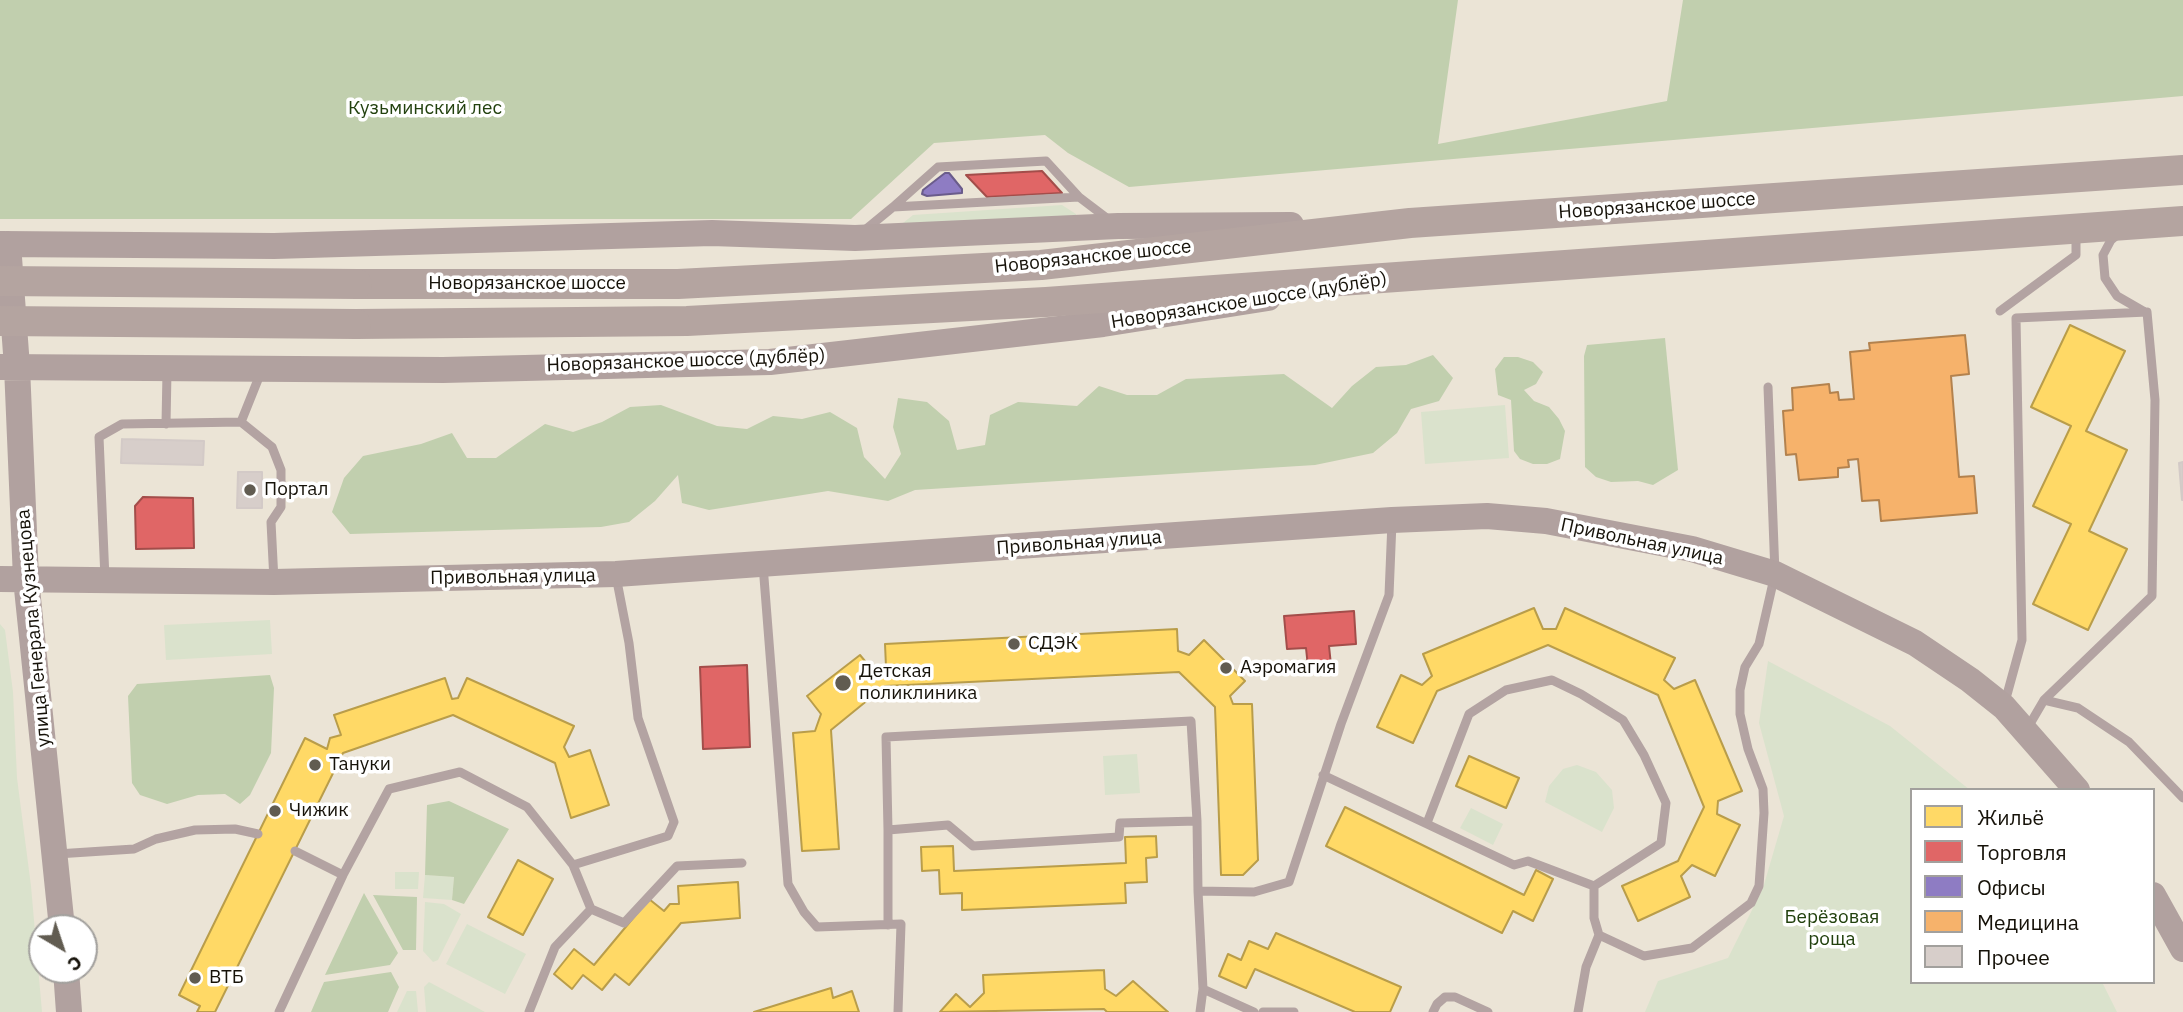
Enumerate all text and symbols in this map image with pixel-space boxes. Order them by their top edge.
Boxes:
park label: Кузьминский лес [348,98,502,120]
street label: Новорязанское шоссе [1558,188,1756,224]
street label: Новорязанское шоссе [994,235,1192,279]
street label: Новорязанское шоссе (дублёр) [1109,268,1389,334]
street label: Новорязанское шоссе [428,273,626,295]
street label: Новорязанское шоссе (дублёр) [546,345,826,377]
place label: Портал [264,479,328,501]
marker: Портал [242,482,258,498]
street label: улица Генерала Кузнецова [12,508,56,748]
street label: Привольная улица [1559,514,1725,570]
street label: Привольная улица [996,526,1162,560]
street label: Привольная улица [430,564,596,590]
place label: СДЭК [1028,633,1078,655]
marker: СДЭК [1006,636,1022,652]
place label: Аэромагия [1240,657,1337,679]
marker: Аэромагия [1218,660,1234,676]
place label: Детская поликлиника [859,661,977,705]
marker: Детская поликлиника [833,673,853,693]
place label: Тануки [329,754,391,776]
marker: Тануки [307,757,323,773]
legend [1910,788,2155,984]
place label: Чижик [289,800,349,822]
marker: Чижик [267,803,283,819]
text: Жильё [1977,803,2044,831]
text: Торговля [1977,838,2067,866]
text: Офисы [1977,873,2046,901]
park label: Берёзовая роща [1785,907,1879,951]
text: Медицина [1977,908,2079,936]
north arrow [28,914,98,984]
text: Прочее [1977,943,2050,971]
text: С [63,951,87,977]
place label: ВТБ [209,967,244,989]
marker: ВТБ [187,970,203,986]

